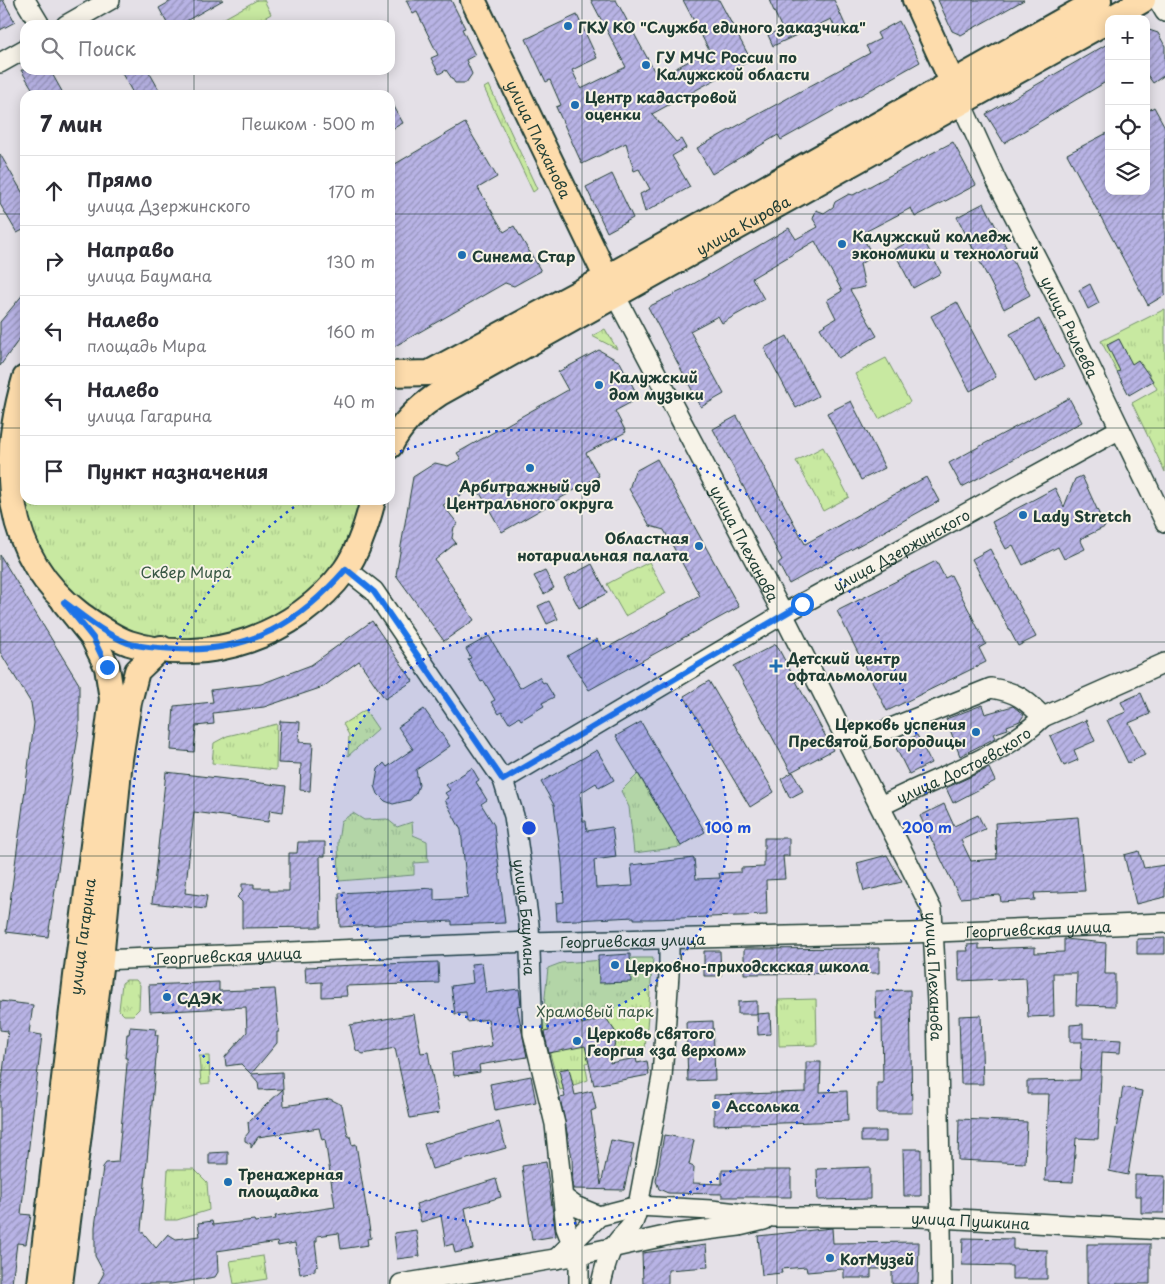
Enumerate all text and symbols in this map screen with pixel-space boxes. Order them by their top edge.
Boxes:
place label: ГКУ КО "Служба единого заказчика" [578,15,866,38]
map controls [1105,15,1150,195]
button: + [1105,15,1150,60]
search box [20,20,395,75]
marker: ГКУ КО "Служба единого заказчика" [562,20,574,32]
icon: search [38,34,66,62]
text: Поиск [78,34,136,62]
place label: ГУ МЧС России по Калужской области [656,45,810,85]
marker: ГУ МЧС России по Калужской области [640,59,652,71]
button: − [1105,60,1150,105]
street label: улица Плеханова [501,76,578,202]
place label: Центр кадастровой оценки [585,85,737,125]
marker: Центр кадастровой оценки [569,99,581,111]
button: locate [1105,105,1150,150]
text: 7 мин [40,107,103,139]
text: Пешком · 500 m [241,111,375,135]
button: layers [1105,150,1150,195]
text: Прямо [87,165,152,193]
icon: ahead [40,177,68,205]
text: 170 m [329,179,375,203]
street label: улица Кирова [691,189,794,260]
text: улица Дзержинского [87,193,251,217]
place label: Калужский колледж экономики и технологий [852,224,1039,264]
text: Направо [87,235,174,263]
marker: Калужский колледж экономики и технологий [836,238,848,250]
place label: Синема Стар [472,244,575,267]
icon: right [40,247,68,275]
text: 130 m [327,249,375,273]
marker: Синема Стар [456,249,468,261]
text: улица Баумана [87,263,212,287]
street label: улица Рылеева [1036,271,1105,382]
text: Налево [87,305,159,333]
icon: left [40,317,68,345]
text: 160 m [327,319,375,343]
text: площадь Мира [87,333,206,357]
place label: Калужский дом музыки [609,365,704,405]
text: Налево [87,375,159,403]
marker: Калужский дом музыки [593,379,605,391]
icon: left [40,387,68,415]
text: 40 m [333,389,375,413]
text: улица Гагарина [87,403,212,427]
icon: arrive [40,457,68,485]
text: Пункт назначения [87,457,268,485]
marker: Арбитражный суд Центрального округа [524,462,536,474]
place label: Арбитражный суд Центрального округа [446,474,614,514]
street label: улица Плеханова [705,481,786,606]
street label: улица Дзержинского [828,502,974,596]
place label: Lady Stretch [1033,504,1131,527]
marker: Lady Stretch [1017,509,1029,521]
place label: Областная нотариальная палата [517,526,690,566]
marker: Областная нотариальная палата [693,540,705,552]
park label: Сквер Мира [140,560,232,583]
route start [791,593,814,616]
place label: Детский центр офтальмологии [786,646,908,686]
route end [96,656,119,679]
marker: Детский центр офтальмологии [769,659,783,673]
place label: Церковь успения Пресвятой Богородицы [788,712,966,752]
street label: улица Достоевского [892,721,1035,808]
marker: Церковь успения Пресвятой Богородицы [970,726,982,738]
text: 100 m [705,815,751,838]
text: 200 m [902,815,952,838]
centre of rings [520,819,538,837]
street label: улица Баумана [509,857,542,976]
street label: улица Гагарина [62,876,100,996]
street label: улица Плеханова [921,911,949,1042]
street label: Георгиевская улица [965,914,1112,942]
street label: Георгиевская улица [559,926,706,953]
street label: Георгиевская улица [156,940,303,969]
place label: Церковно-приходскская школа [625,954,869,977]
marker: Церковно-приходскская школа [609,959,621,971]
place label: СДЭК [177,986,222,1009]
marker: СДЭК [161,991,173,1003]
park label: Храмовый парк [536,999,654,1022]
place label: Церковь святого Георгия «за верхом» [587,1021,746,1061]
marker: Церковь святого Георгия «за верхом» [571,1035,583,1047]
place label: Ассолька [726,1094,800,1117]
marker: Ассолька [710,1099,722,1111]
place label: Тренажерная площадка [238,1162,344,1202]
marker: Тренажерная площадка [222,1176,234,1188]
street label: улица Пушкина [911,1205,1031,1234]
place label: КотМузей [840,1247,914,1270]
marker: КотМузей [824,1252,836,1264]

